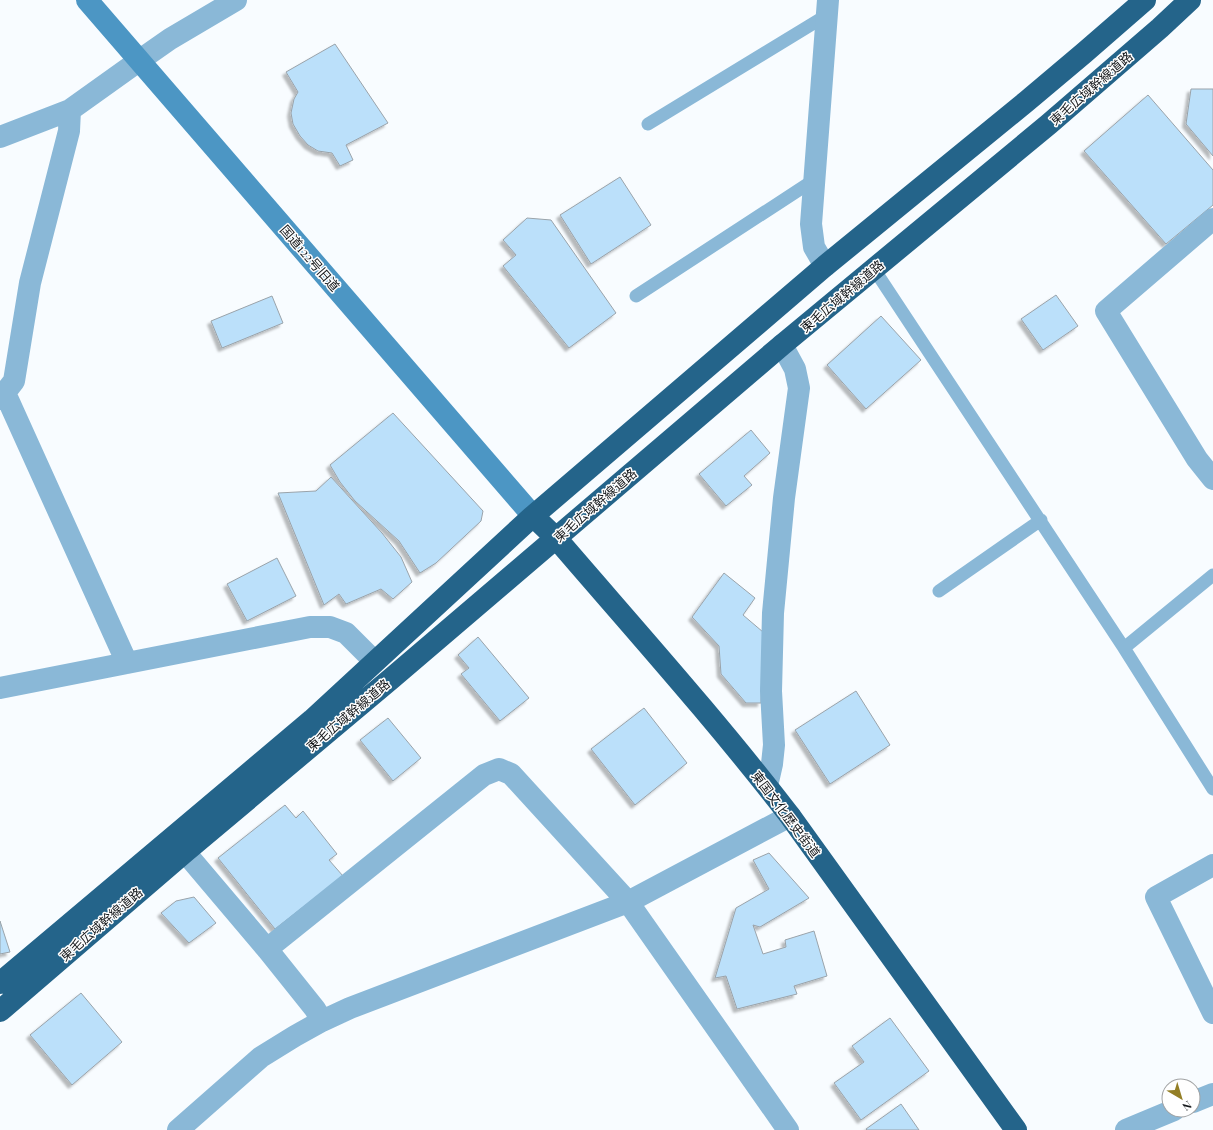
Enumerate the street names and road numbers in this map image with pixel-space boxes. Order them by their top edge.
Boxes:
street label: 東毛広域幹線道路 [1046,47,1135,128]
street label: 国道122号旧道 [277,221,344,294]
street label: 東毛広域幹線道路 [796,256,887,336]
street label: 東毛広域幹線道路 [550,464,639,545]
street label: 東毛広域幹線道路 [302,675,393,755]
street label: 東国文化歴史街道 [748,767,824,860]
street label: 東毛広域幹線道路 [56,883,145,964]

